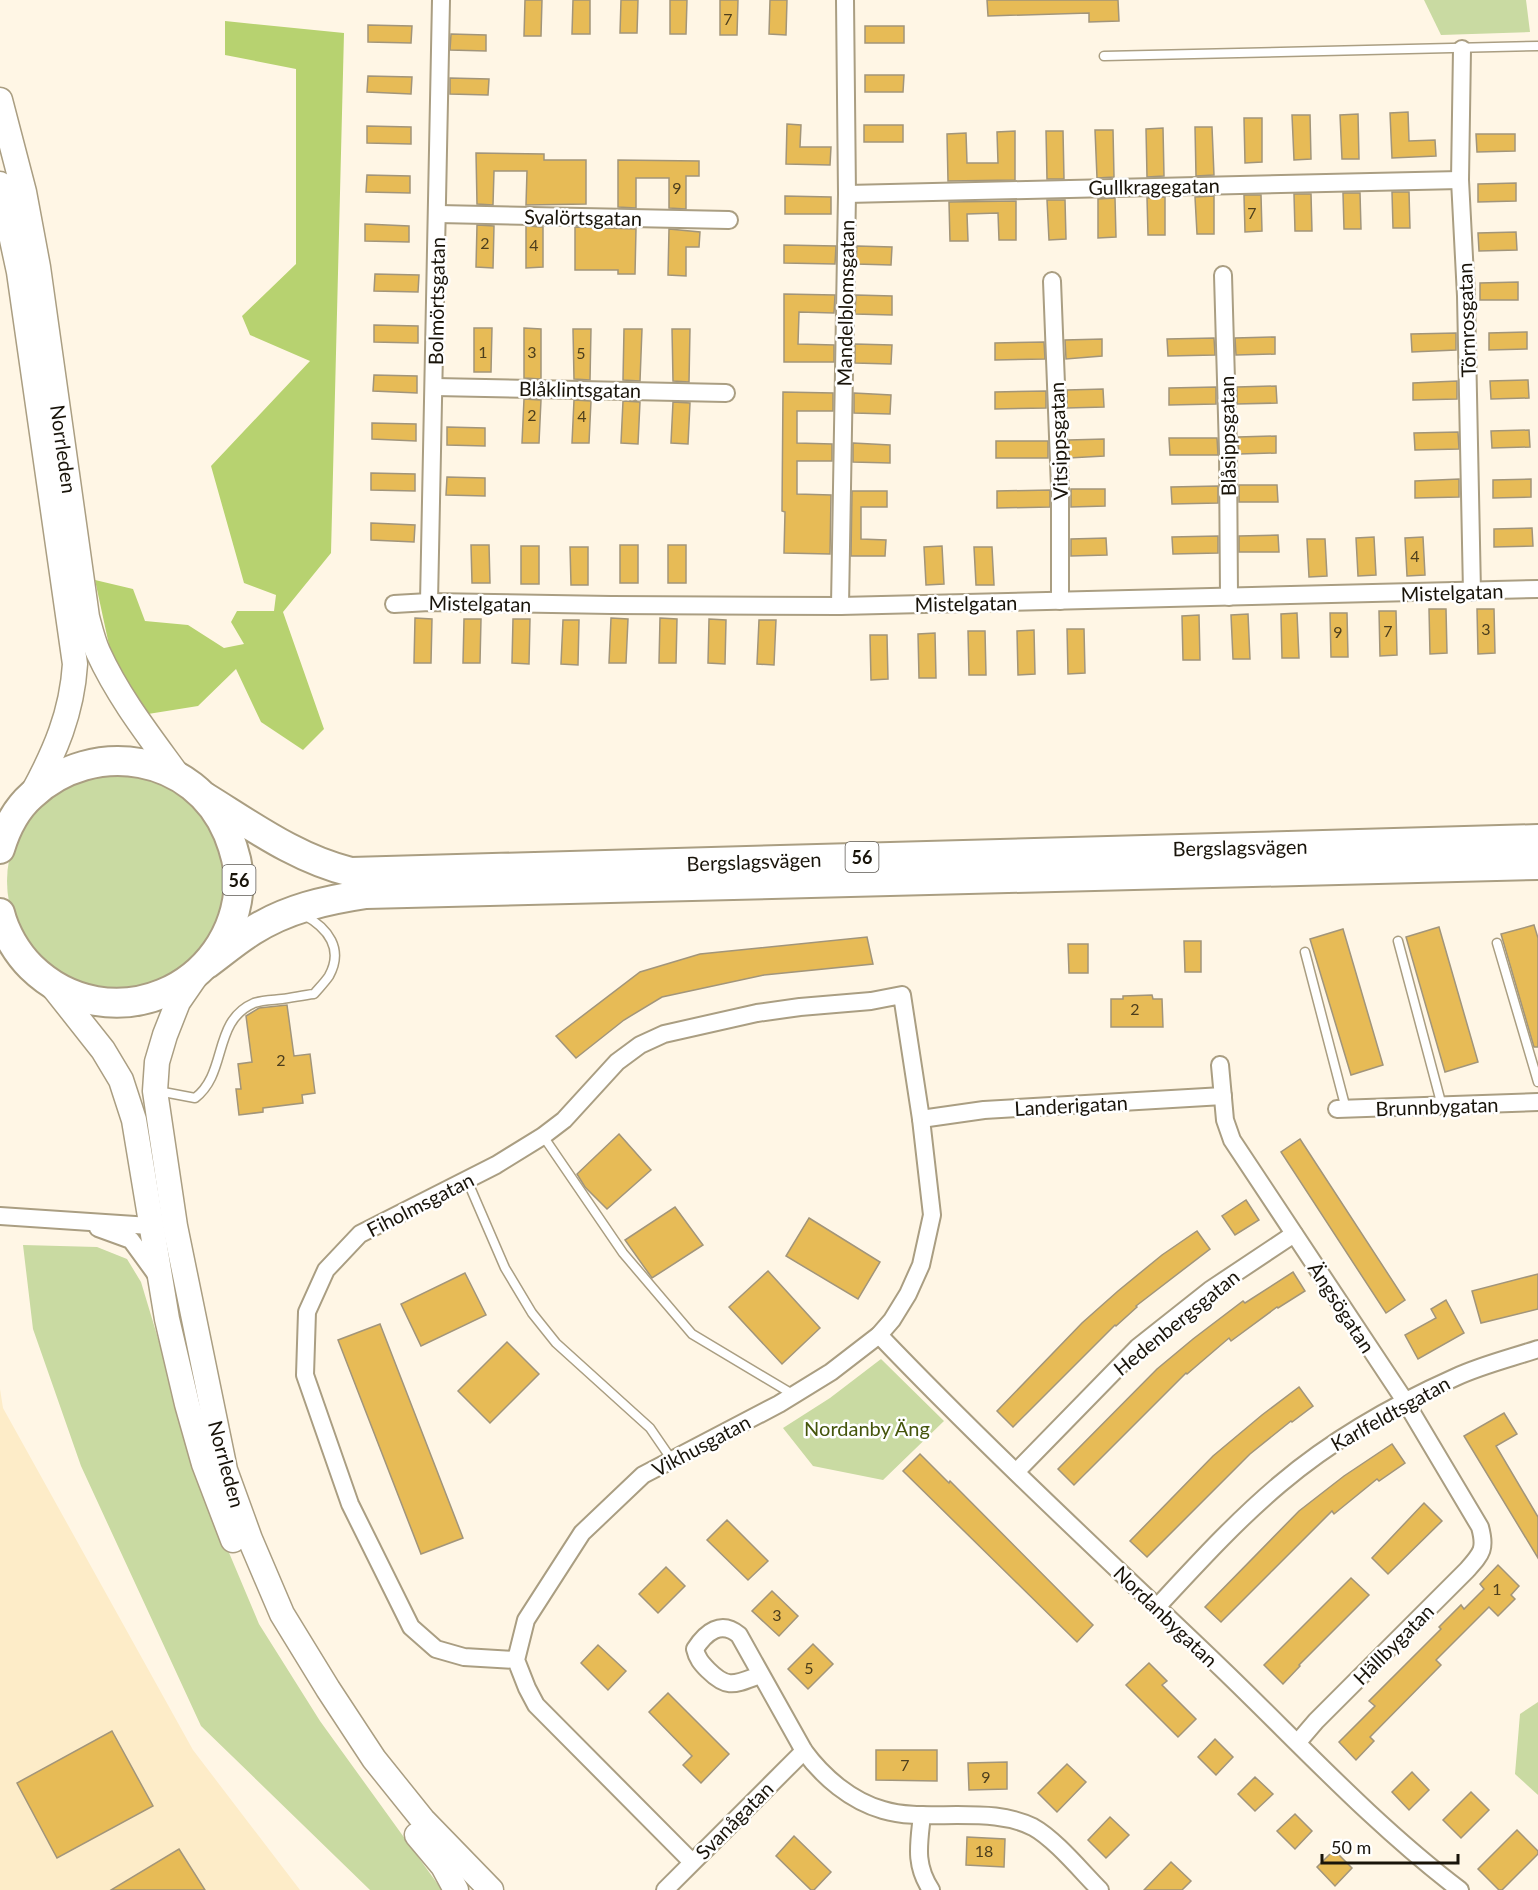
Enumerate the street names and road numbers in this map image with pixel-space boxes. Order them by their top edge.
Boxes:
street label: Gullkragegatan [1088,173,1220,199]
street label: Svalörtsgatan [524,204,642,230]
street label: Mandelblomsgatan [832,219,858,387]
street label: Bolmörtsgatan [423,237,449,365]
street label: Törnrosgatan [1452,262,1480,378]
street label: Blåklintsgatan [519,376,641,402]
street label: Blåsippsgatan [1214,376,1240,496]
street label: Vitsippsgatan [1044,381,1072,501]
street label: Norrleden [46,403,82,495]
street label: Mistelgatan [1400,578,1504,606]
street label: Mistelgatan [428,590,532,616]
street label: Mistelgatan [914,590,1018,616]
street label: Bergslagsvägen [1172,834,1308,860]
road number: 56 [846,842,878,872]
street label: Bergslagsvägen [686,847,822,875]
road number: 56 [222,865,256,895]
street label: Landerigatan [1014,1090,1128,1120]
street label: Brunnbygatan [1375,1092,1499,1120]
street label: Fiholmsgatan [363,1167,477,1241]
street label: Ängsögatan [1304,1257,1380,1357]
street label: Hedenbergsgatan [1108,1264,1244,1380]
street label: Karlfeldtsgatan [1326,1370,1454,1456]
street label: Vikhusgatan [648,1409,754,1481]
street label: Norrleden [204,1418,250,1510]
street label: Nordanbygatan [1109,1560,1223,1672]
street label: Hällbygatan [1348,1599,1438,1689]
street label: Svanågatan [690,1776,778,1864]

